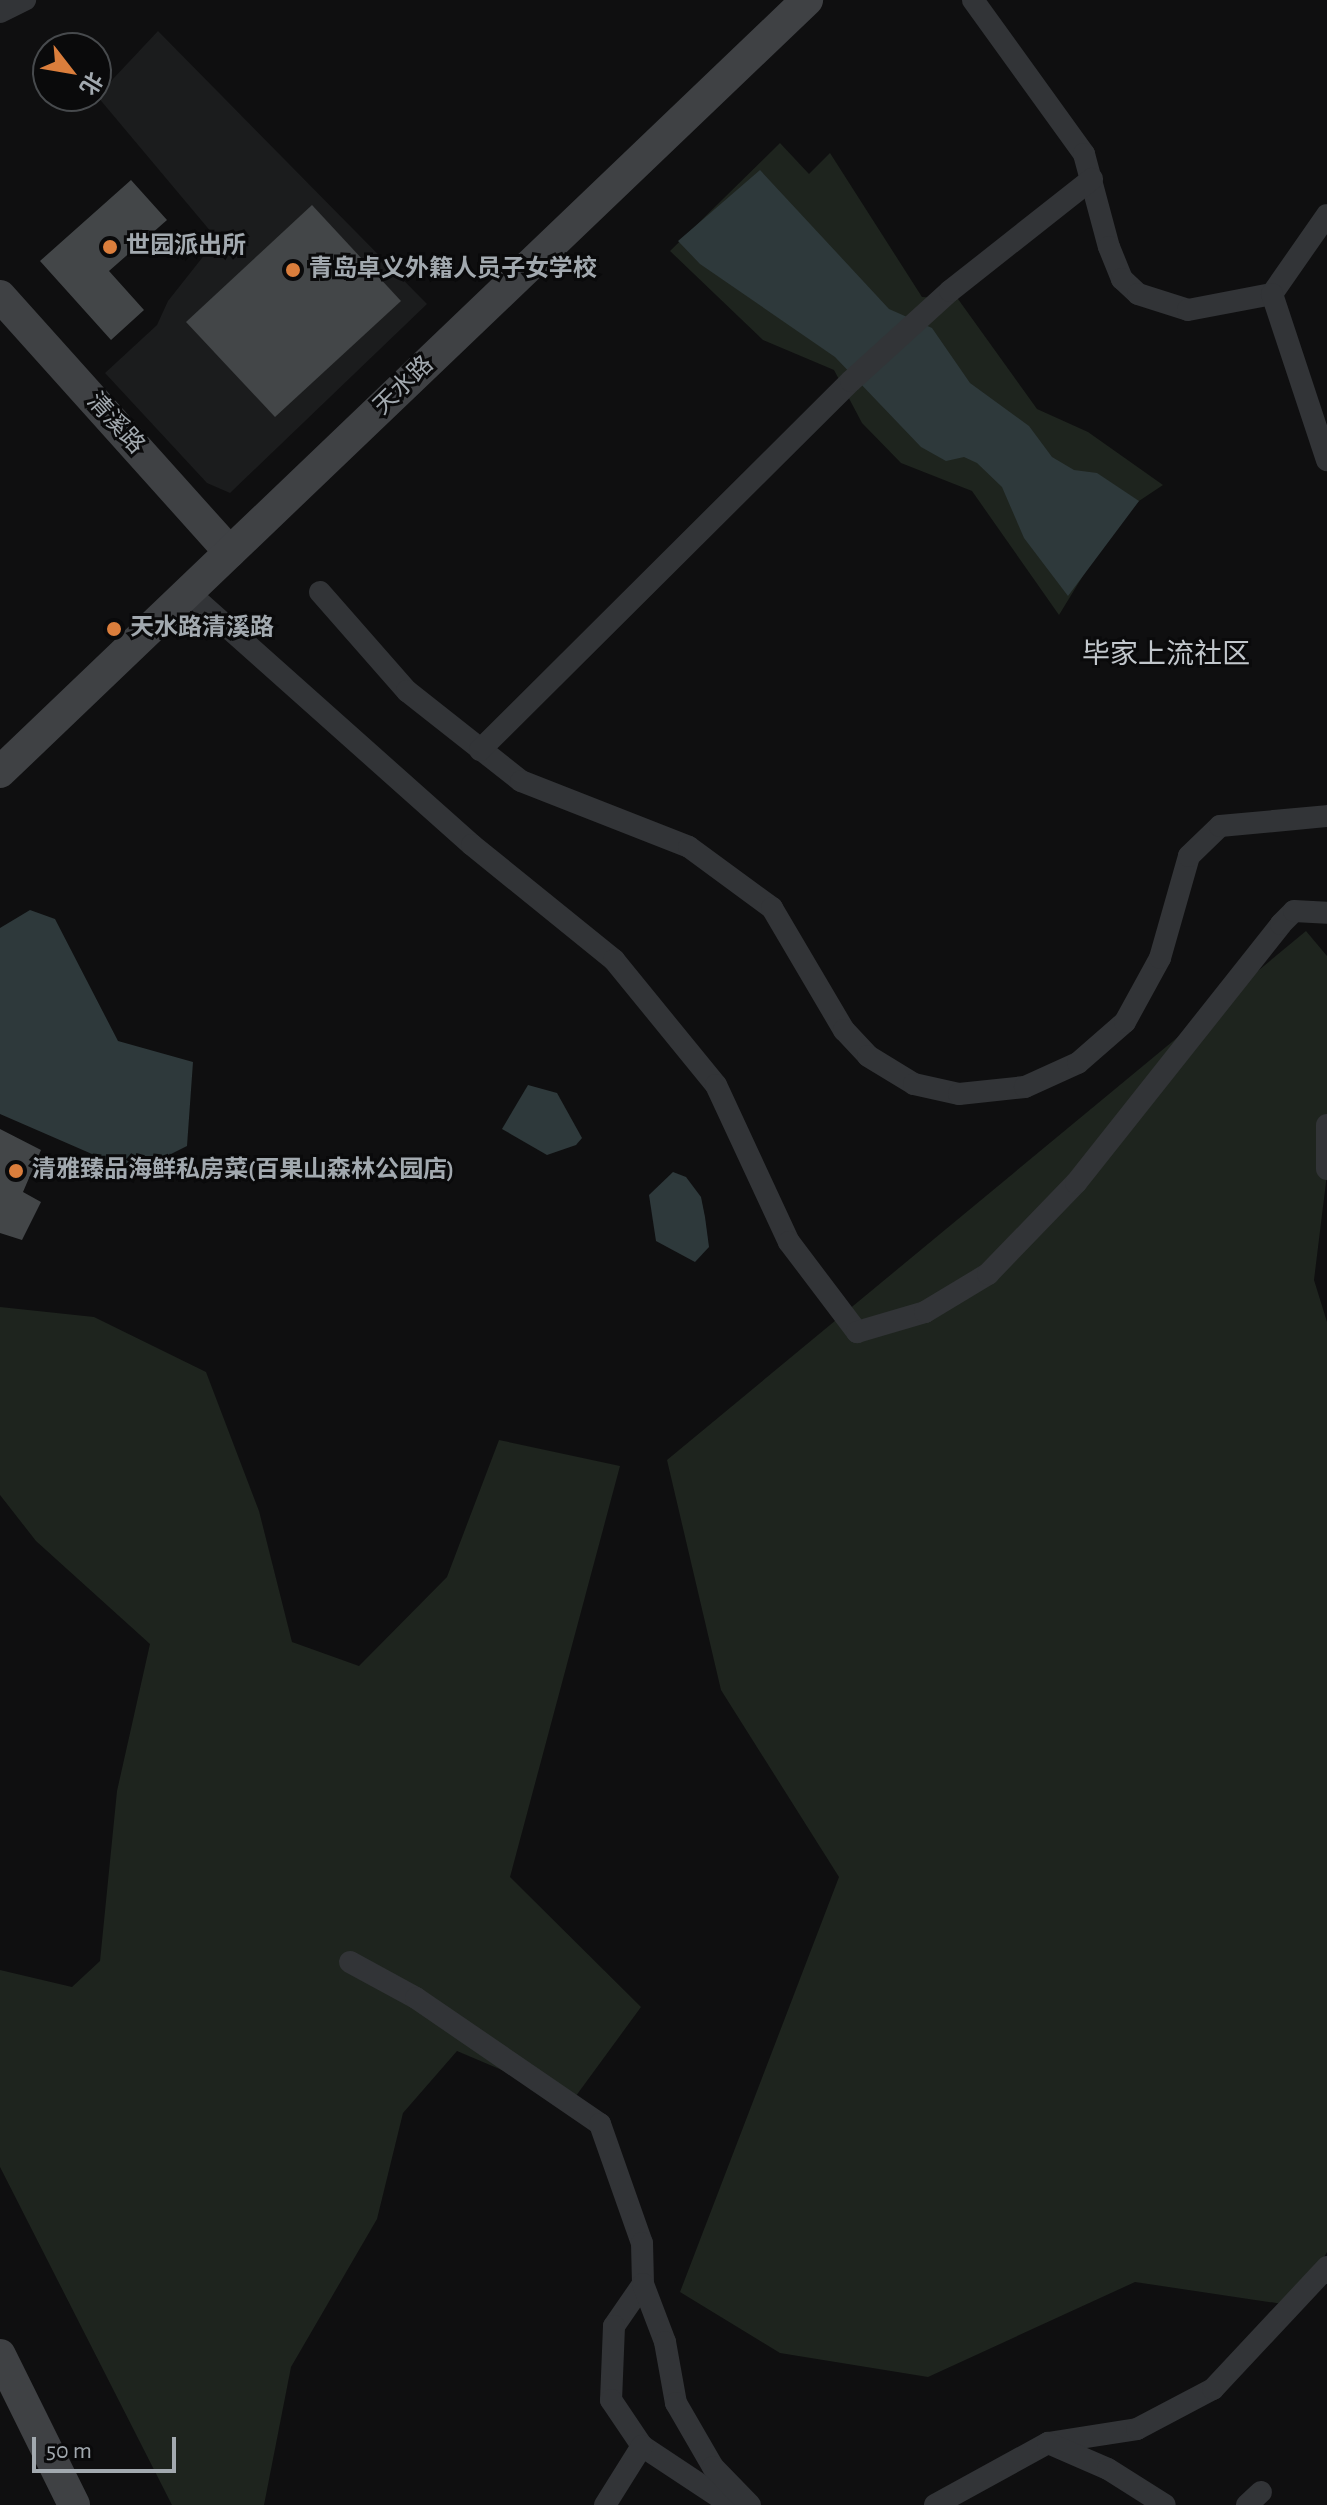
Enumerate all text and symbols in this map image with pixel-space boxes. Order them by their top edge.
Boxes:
north arrow [32,32,112,112]
text: 北 [76,68,106,98]
place label: 世园派出所 [126,233,246,261]
marker: 世园派出所 [101,238,119,256]
place label: 青岛卓义外籍人员子女学校 [309,256,597,284]
marker: 青岛卓义外籍人员子女学校 [284,261,302,279]
street label: 天水路 [368,351,440,421]
street label: 清溪路 [80,388,150,460]
place label: 天水路清溪路 [130,615,274,643]
marker: 天水路清溪路 [105,620,123,638]
district label: 毕家上流社区 [1082,638,1250,672]
place label: 清雅臻品海鲜私房菜(百果山森林公园店) [32,1157,454,1185]
marker: 清雅臻品海鲜私房菜(百果山森林公园店) [7,1162,25,1180]
scale bar [36,2421,180,2471]
text: 50 m [46,2439,92,2463]

